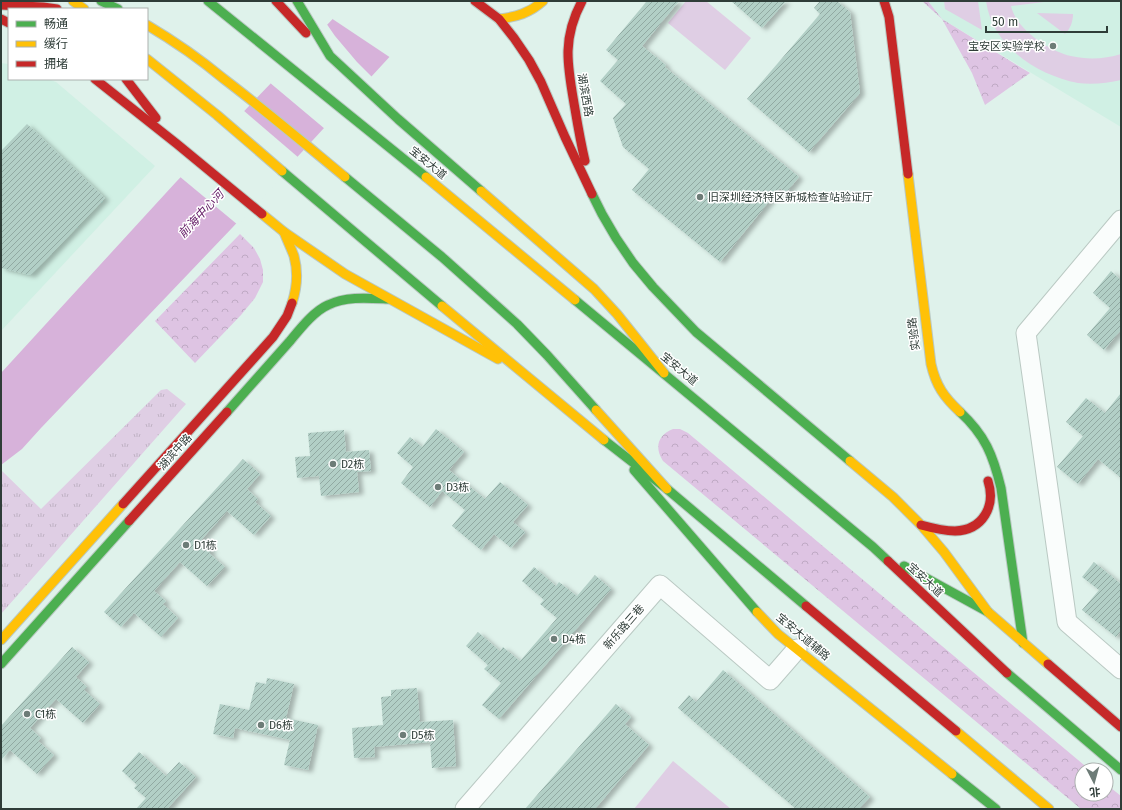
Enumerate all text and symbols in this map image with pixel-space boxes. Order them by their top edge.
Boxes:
legend [8,8,148,80]
scale bar [986,8,1107,34]
text: 50 m [992,15,1018,29]
text: 畅通 [44,17,68,31]
text: 缓行 [44,37,68,51]
place label: 宝安区实验学校 [968,40,1045,53]
marker: 宝安区实验学校 [1048,41,1058,51]
text: 拥堵 [44,57,68,71]
street label: 湖滨西路 [575,72,595,118]
street label: 宝安大道 [407,144,449,182]
water label: 前海中心河 [175,186,228,241]
place label: 旧深圳经济特区新城检查站验证厅 [708,191,873,204]
marker: 旧深圳经济特区新城检查站验证厅 [695,192,705,202]
street label: 实验路 [906,317,922,351]
street label: 宝安大道 [658,350,700,388]
street label: 湖滨中路 [155,431,195,473]
place label: D2栋 [341,458,364,471]
marker: D2栋 [328,459,338,469]
place label: D3栋 [446,481,469,494]
marker: D3栋 [433,482,443,492]
place label: D1栋 [194,539,217,552]
marker: D1栋 [181,540,191,550]
street label: 宝安大道 [904,560,946,600]
street label: 新乐路三巷 [601,602,647,652]
street label: 宝安大道辅路 [774,611,832,663]
place label: D4栋 [562,633,586,646]
marker: D4栋 [549,634,559,644]
place label: C1栋 [35,708,56,721]
marker: C1栋 [22,709,32,719]
place label: D6栋 [269,719,293,732]
marker: D6栋 [256,720,266,730]
place label: D5栋 [411,729,435,742]
marker: D5栋 [398,730,408,740]
north arrow [1074,762,1114,802]
text: 北 [1089,784,1101,798]

